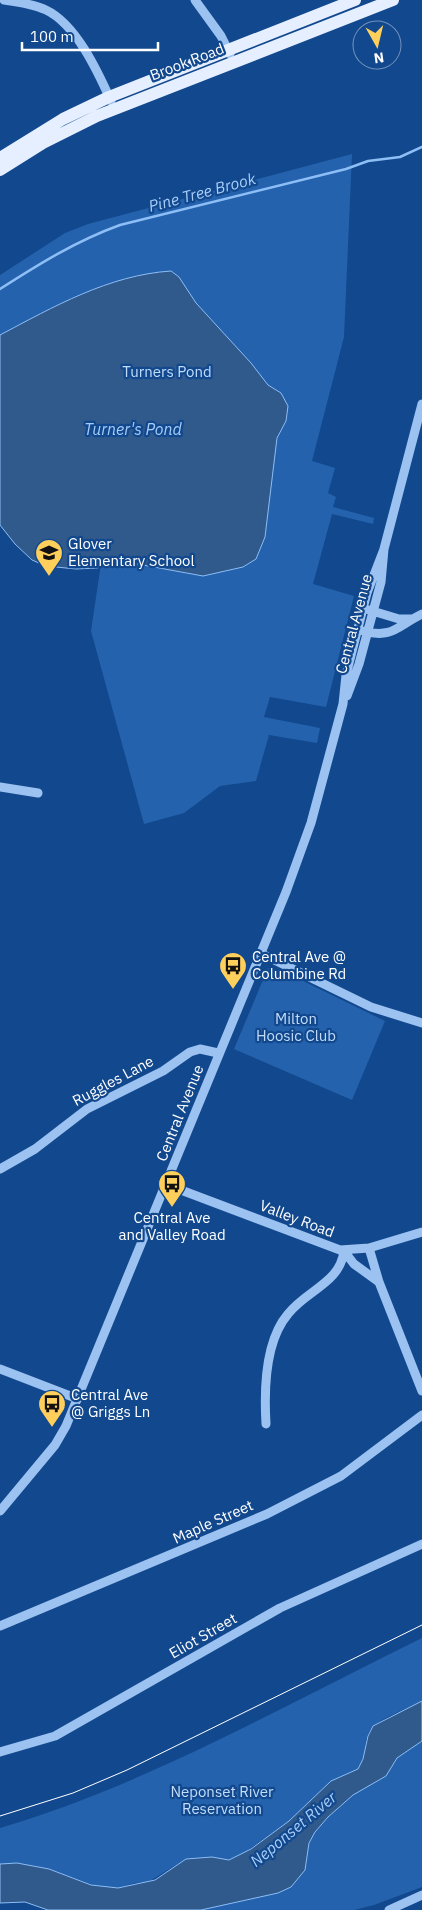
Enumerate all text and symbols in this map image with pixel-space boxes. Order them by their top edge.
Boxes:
scale bar [22,20,159,52]
north arrow [352,20,402,70]
text: 100 m [30,27,74,46]
street label: Brook Road [147,39,227,84]
text: N [373,48,385,67]
water label: Pine Tree Brook [146,168,259,216]
park label: Turners Pond [122,362,212,381]
water label: Turner's Pond [84,419,183,439]
place label: Glover Elementary School [68,534,195,570]
school or university icon: Glover Elementary School [34,538,64,577]
street label: Central Avenue [331,572,376,676]
place label: Central Ave @ Columbine Rd [252,947,346,983]
bus stop icon: Central Ave @ Columbine Rd [218,951,248,990]
park label: Milton Hoosic Club [256,1009,336,1045]
street label: Ruggles Lane [69,1051,157,1110]
street label: Central Avenue [152,1062,208,1164]
bus stop icon: Central Ave and Valley Road [157,1169,187,1208]
street label: Valley Road [257,1196,337,1241]
place label: Central Ave and Valley Road [118,1208,226,1244]
place label: Central Ave @ Griggs Ln [71,1385,150,1421]
bus stop icon: Central Ave @ Griggs Ln [37,1389,67,1428]
street label: Maple Street [170,1495,256,1548]
street label: Eliot Street [166,1609,240,1663]
park label: Neponset River Reservation [170,1782,274,1818]
water label: Neponset River [246,1786,341,1871]

